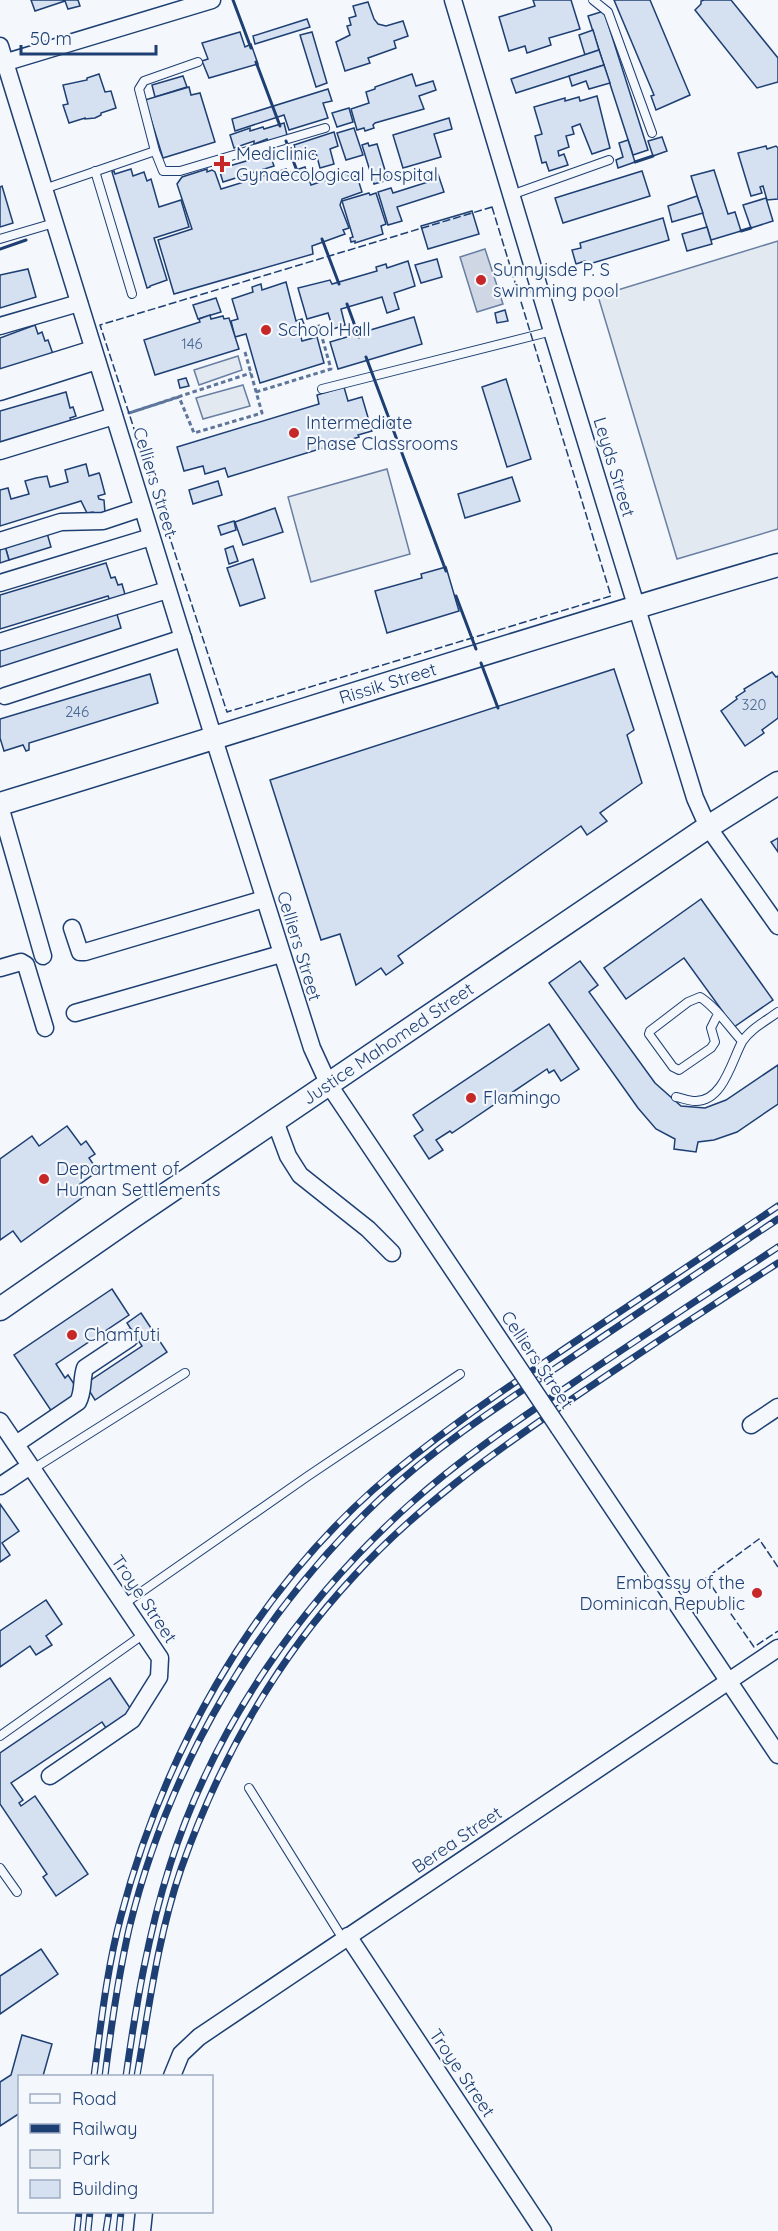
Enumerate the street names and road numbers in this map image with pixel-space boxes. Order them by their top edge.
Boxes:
street label: Leyds Street [588,414,641,520]
street label: Celliers Street [128,424,183,540]
street label: Rissik Street [336,657,439,709]
street label: Celliers Street [272,888,327,1004]
street label: Justice Mahomed Street [298,977,478,1110]
street label: Celliers Street [496,1306,579,1413]
street label: Troye Street [106,1550,182,1647]
street label: Berea Street [407,1801,506,1878]
street label: Troye Street [424,2024,500,2121]

